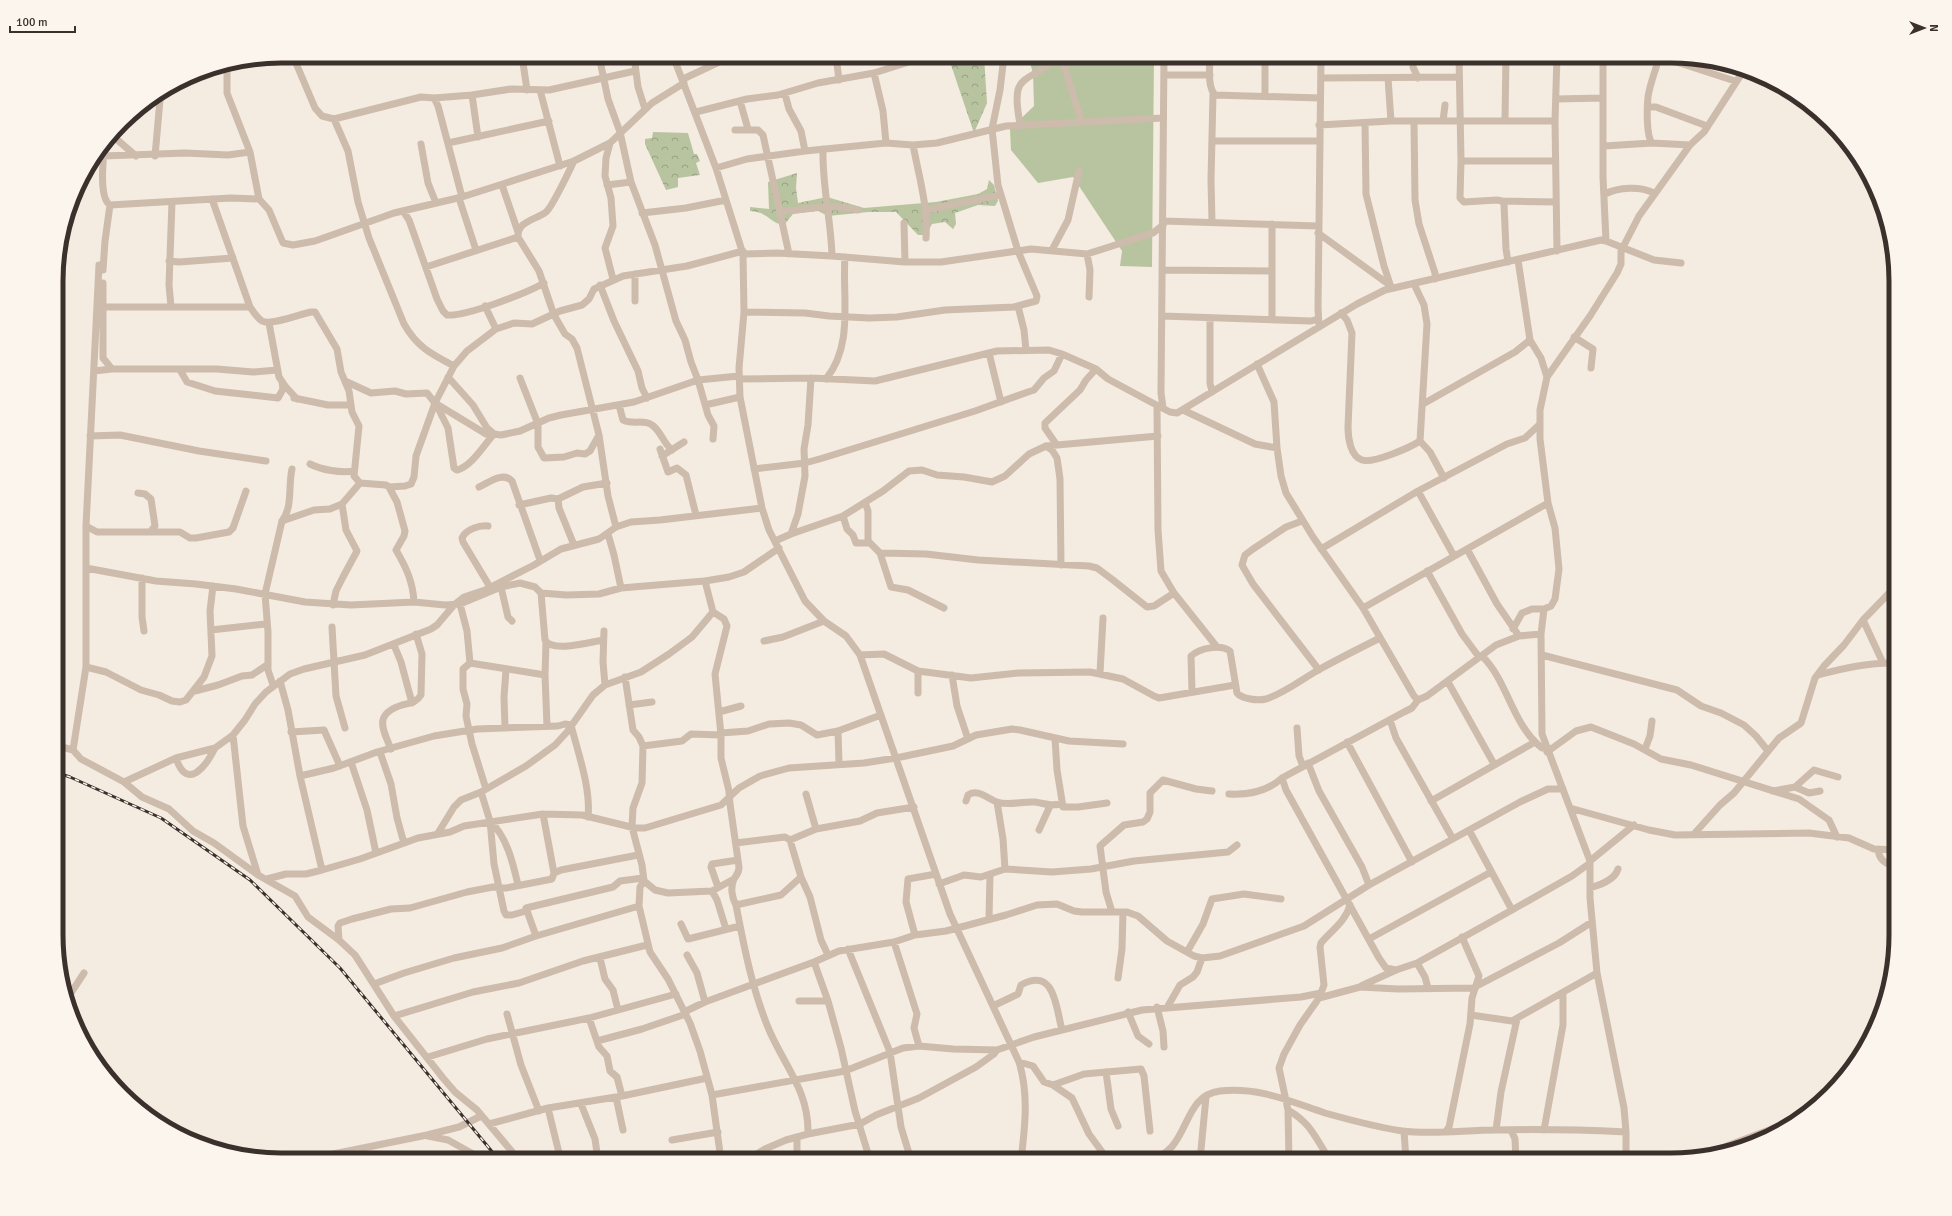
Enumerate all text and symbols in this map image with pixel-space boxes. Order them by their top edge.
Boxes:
scale bar [10,8,75,34]
north arrow [1904,8,1944,48]
text: 100 m [16,15,48,30]
text: N [1927,24,1940,32]

